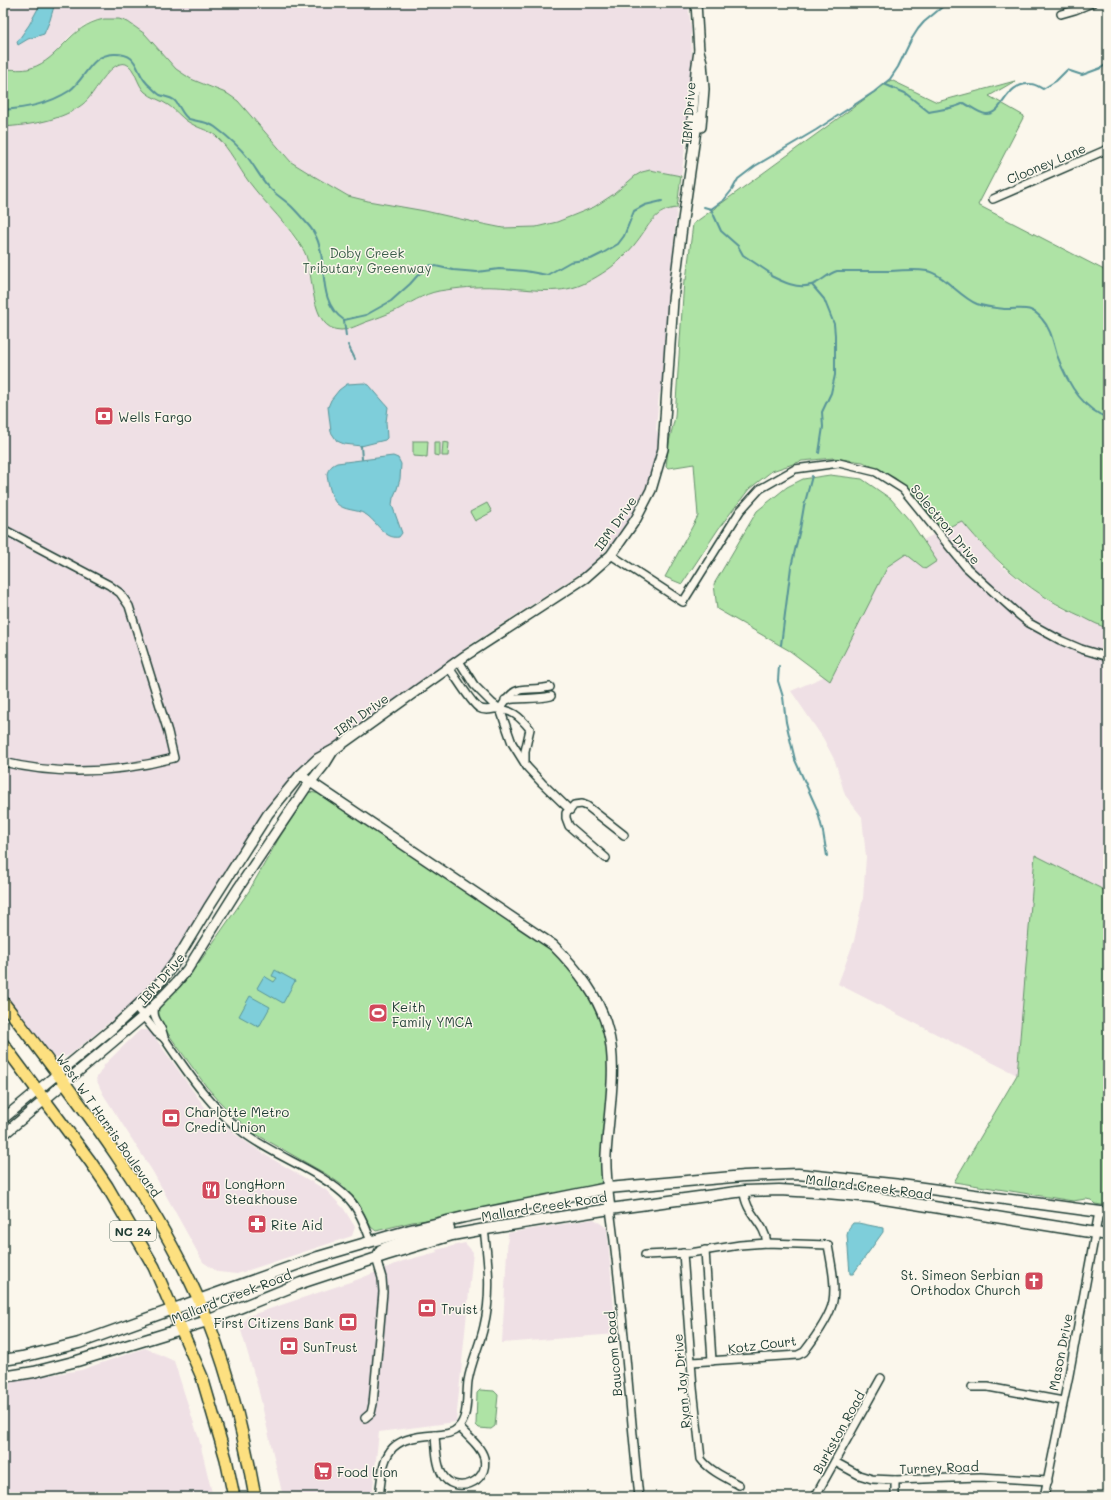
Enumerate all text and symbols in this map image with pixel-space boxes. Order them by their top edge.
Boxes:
street label: IBM Drive [677,81,699,145]
street label: Clooney Lane [1004,139,1088,187]
park label: Doby Creek Tributary Greenway [303,244,432,276]
bank icon: Wells Fargo [93,405,115,427]
place label: Wells Fargo [118,408,192,425]
street label: Solectron Drive [907,480,985,568]
street label: IBM Drive [590,492,640,554]
street label: IBM Drive [330,689,392,739]
street label: IBM Drive [134,949,188,1007]
place label: Keith Family YMCA [392,998,473,1030]
sports icon: Keith Family YMCA [367,1002,389,1024]
street label: West W T Harris Boulevard [53,1050,165,1200]
place label: Charlotte Metro Credit Union [185,1103,290,1135]
bank icon: Charlotte Metro Credit Union [160,1107,182,1129]
street label: Mallard Creek Road [805,1170,933,1202]
place label: LongHorn Steakhouse [225,1175,298,1207]
restaurant icon: LongHorn Steakhouse [200,1179,222,1201]
street label: Mallard Creek Road [480,1188,608,1224]
pharmacy icon: Rite Aid [246,1213,268,1235]
place label: Rite Aid [271,1216,322,1233]
road number: NC 24 [110,1221,156,1241]
street label: Mallard Creek Road [168,1265,294,1327]
place label: St. Simeon Serbian Orthodox Church [901,1266,1020,1298]
church icon: St. Simeon Serbian Orthodox Church [1023,1270,1045,1292]
bank icon: Truist [416,1297,438,1319]
place label: Truist [441,1300,478,1317]
bank icon: First Citizens Bank [337,1311,359,1333]
street label: Baucom Road [601,1311,625,1397]
street label: Mason Drive [1044,1312,1076,1392]
place label: First Citizens Bank [214,1314,334,1331]
street label: Kotz Court [727,1331,798,1357]
street label: Ryan Jay Drive [668,1333,694,1429]
bank icon: SunTrust [278,1335,300,1357]
place label: SunTrust [303,1338,358,1355]
street label: Burkston Road [808,1388,868,1476]
street label: Turney Road [899,1457,979,1477]
supermarket icon: Food Lion [312,1460,334,1482]
place label: Food Lion [337,1463,398,1480]

